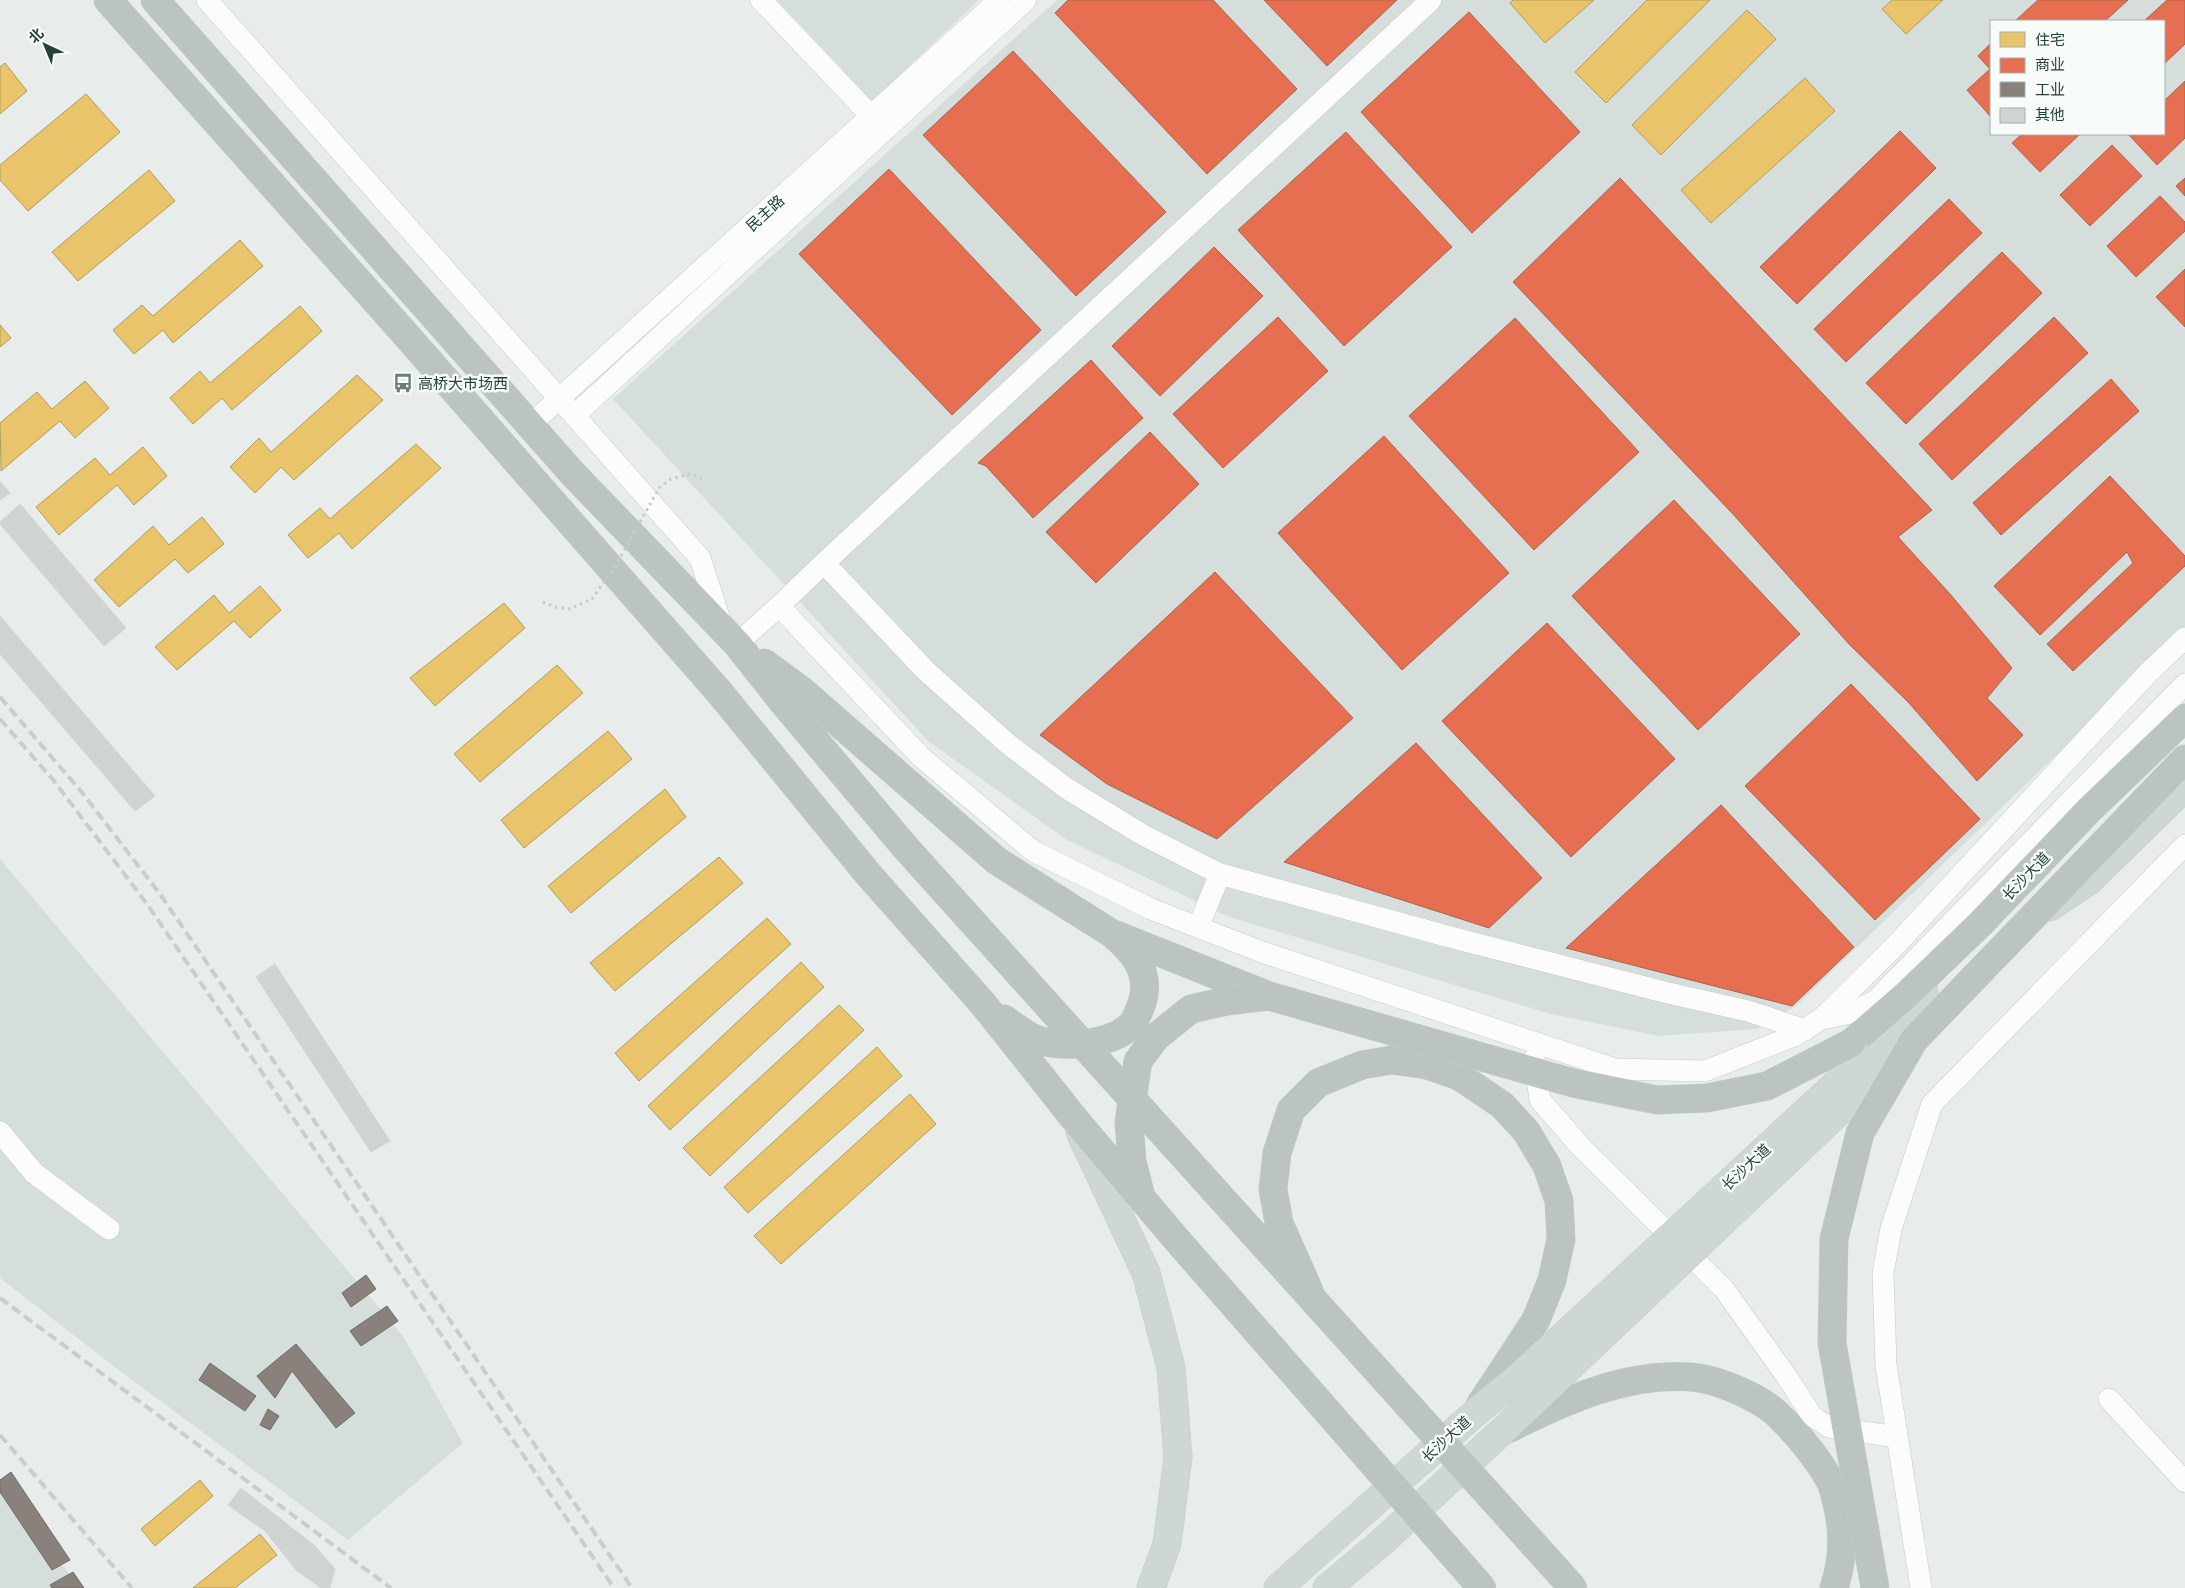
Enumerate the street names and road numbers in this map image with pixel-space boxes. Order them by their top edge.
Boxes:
street label: 民主路 [742,191,788,235]
street label: 长沙大道 [1998,848,2054,904]
street label: 长沙大道 [1718,1140,1774,1194]
street label: 长沙大道 [1417,1412,1475,1466]

